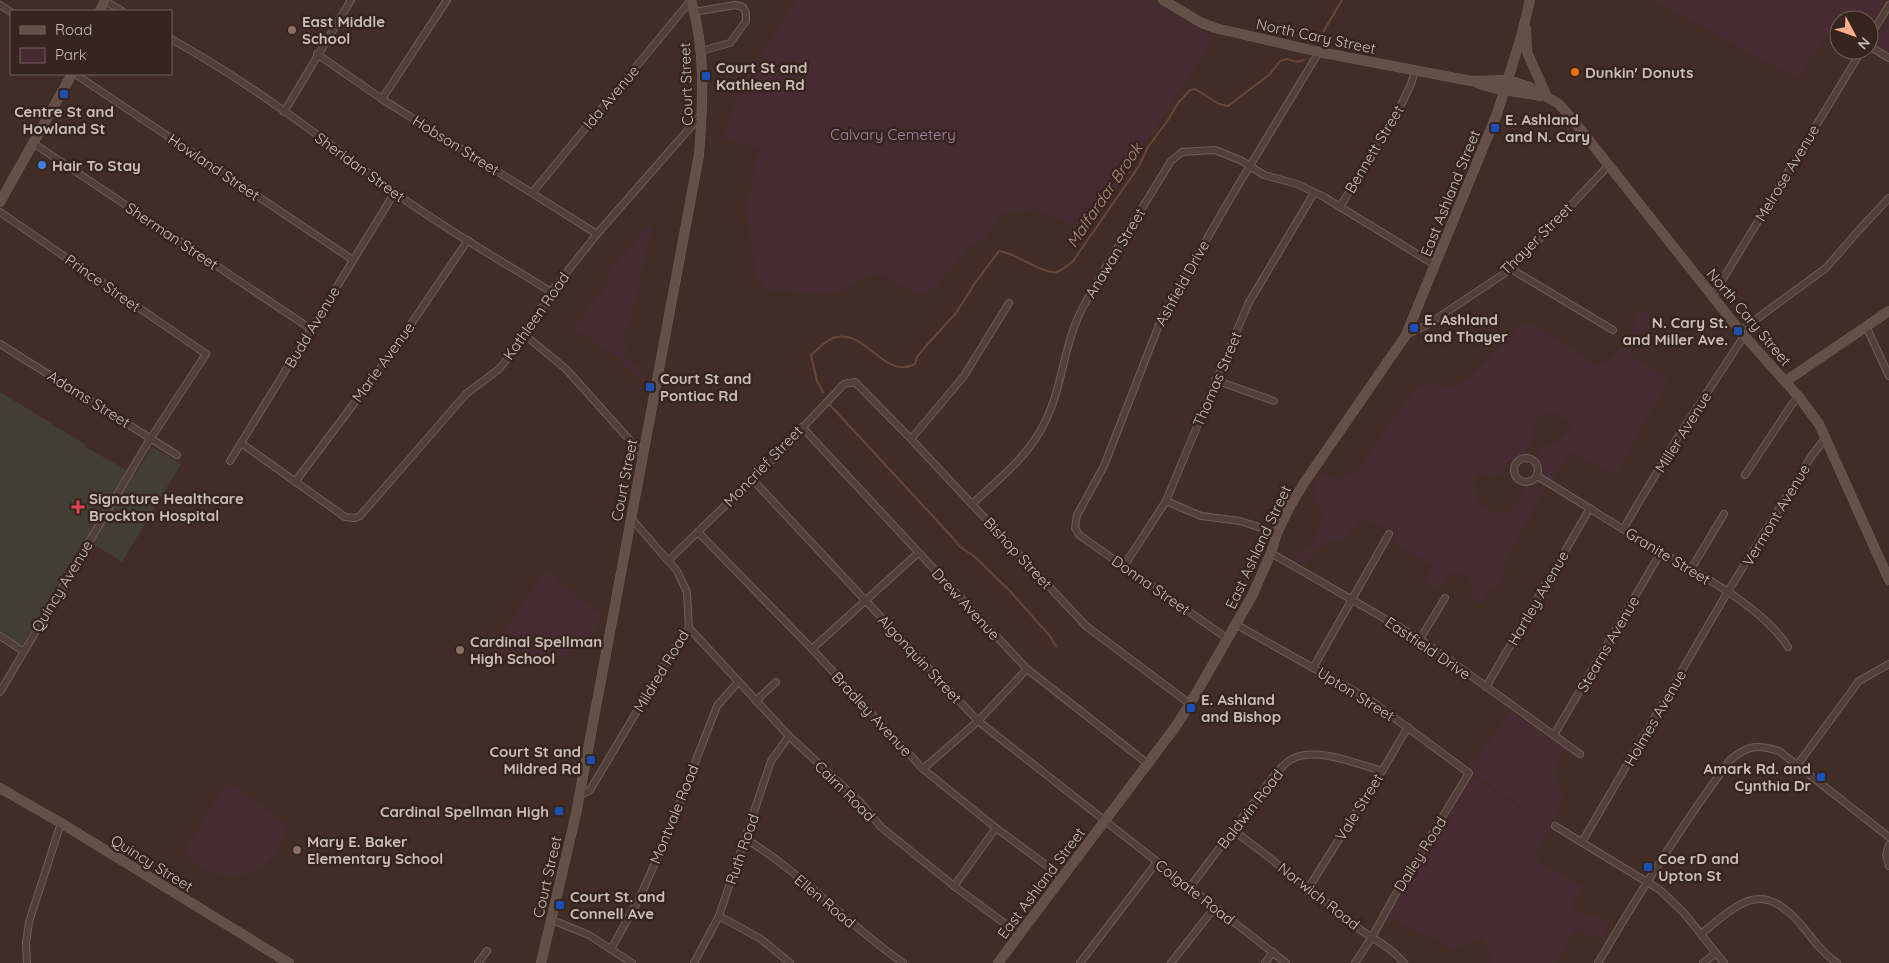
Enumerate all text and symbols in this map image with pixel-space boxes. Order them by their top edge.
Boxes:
legend [10,10,172,75]
north arrow [1829,10,1879,60]
place label: East Middle School [302,12,385,48]
street label: North Cary Street [1254,14,1378,58]
text: Road [55,20,92,39]
marker: East Middle School [286,24,298,36]
text: N [1854,34,1874,53]
street label: Court Street [675,42,697,126]
text: Park [55,45,87,64]
place label: Court St and Kathleen Rd [716,58,808,94]
street label: Ida Avenue [579,61,643,133]
place label: Dunkin' Donuts [1585,63,1693,82]
marker: Dunkin' Donuts [1569,66,1581,78]
marker: Court St and Kathleen Rd [700,70,712,82]
marker: Centre St and Howland St [58,88,70,100]
place label: Centre St and Howland St [14,102,114,138]
street label: Bennett Street [1340,102,1408,196]
place label: E. Ashland and N. Cary [1505,110,1590,146]
street label: Hobson Street [409,111,503,179]
street label: Melrose Avenue [1751,121,1823,225]
marker: E. Ashland and N. Cary [1489,122,1501,134]
park label: Calvary Cemetery [830,125,956,144]
street label: East Ashland Street [1416,127,1484,259]
street label: Sheridan Street [311,128,409,206]
street label: Howland Street [165,129,263,205]
water label: Malfardar Brook [1062,138,1147,251]
place label: Hair To Stay [52,156,141,175]
marker: Hair To Stay [36,159,48,171]
street label: Sherman Street [122,198,222,274]
street label: Thayer Street [1496,199,1576,279]
street label: Anawan Street [1081,205,1149,301]
street label: Ashfield Drive [1151,237,1213,329]
street label: Prince Street [62,250,144,316]
street label: North Cary Street [1703,264,1795,370]
street label: Kathleen Road [499,268,573,364]
street label: Budd Avenue [280,283,344,371]
place label: E. Ashland and Thayer [1424,310,1508,346]
place label: N. Cary St. and Miller Ave. [1623,313,1728,349]
street label: Marie Avenue [348,318,418,406]
marker: E. Ashland and Thayer [1408,322,1420,334]
marker: N. Cary St. and Miller Ave. [1732,325,1744,337]
street label: Thomas Street [1188,329,1246,429]
street label: Adams Street [44,366,134,432]
place label: Court St and Pontiac Rd [660,369,752,405]
marker: Court St and Pontiac Rd [644,381,656,393]
street label: Miller Avenue [1651,388,1715,476]
street label: Moncrief Street [719,421,807,511]
street label: Court Street [607,437,641,523]
street label: Vermont Avenue [1738,460,1814,570]
street label: East Ashland Street [1221,482,1295,612]
place label: Signature Healthcare Brockton Hospital [89,489,244,525]
marker: Signature Healthcare Brockton Hospital [71,500,85,514]
street label: Bishop Street [980,513,1056,593]
street label: Granite Street [1622,523,1714,589]
street label: Quincy Avenue [27,537,97,635]
street label: Hartley Avenue [1503,547,1573,649]
street label: Donna Street [1108,551,1194,619]
street label: Drew Avenue [928,564,1004,644]
street label: Stearns Avenue [1573,593,1643,695]
street label: Algonquin Street [874,611,966,707]
street label: Eastfield Drive [1381,612,1475,684]
street label: Mildred Road [629,627,693,715]
place label: Cardinal Spellman High School [470,632,602,668]
marker: Cardinal Spellman High School [454,644,466,656]
street label: Upton Street [1314,663,1398,725]
street label: Holmes Avenue [1620,667,1690,769]
street label: Bradley Avenue [828,668,916,760]
place label: E. Ashland and Bishop [1201,690,1281,726]
marker: E. Ashland and Bishop [1185,702,1197,714]
place label: Court St and Mildred Rd [490,742,581,778]
marker: Court St and Mildred Rd [585,754,597,766]
street label: Cairn Road [811,757,879,825]
place label: Amark Rd. and Cynthia Dr [1704,759,1811,795]
street label: Montvale Road [645,762,703,866]
street label: Baldwin Road [1213,765,1287,853]
street label: Vale Street [1331,770,1387,844]
marker: Amark Rd. and Cynthia Dr [1815,771,1827,783]
place label: Cardinal Spellman High [380,802,549,821]
marker: Cardinal Spellman High [553,805,565,817]
street label: Ruth Road [721,811,763,887]
street label: Dailey Road [1390,813,1450,895]
street label: East Ashland Street [993,824,1089,942]
street label: Quincy Street [107,830,197,896]
place label: Mary E. Baker Elementary School [307,832,443,868]
street label: Court Street [528,834,566,920]
marker: Mary E. Baker Elementary School [291,844,303,856]
place label: Coe rD and Upton St [1658,849,1739,885]
street label: Colgate Road [1152,855,1238,929]
street label: Norwich Road [1274,858,1364,934]
marker: Coe rD and Upton St [1642,861,1654,873]
street label: Ellen Road [791,870,859,932]
place label: Court St. and Connell Ave [570,887,665,923]
marker: Court St. and Connell Ave [554,899,566,911]

